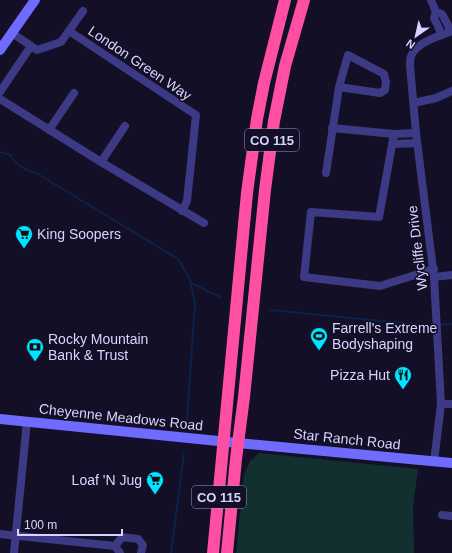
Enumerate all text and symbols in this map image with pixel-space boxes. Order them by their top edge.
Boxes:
north arrow [396,16,436,56]
street label: London Green Way [85,23,195,103]
text: N [404,37,417,51]
road number: CO 115 [245,129,299,151]
street label: Wycliffe Drive [404,205,430,291]
supermarket icon: King Soopers [14,224,34,249]
place label: King Soopers [37,226,121,242]
place label: Farrell's Extreme Bodyshaping [332,320,438,352]
sports icon: Farrell's Extreme Bodyshaping [309,326,329,351]
place label: Rocky Mountain Bank & Trust [48,331,148,363]
bank icon: Rocky Mountain Bank & Trust [25,337,45,362]
restaurant icon: Pizza Hut [393,365,413,390]
place label: Pizza Hut [330,367,390,383]
street label: Cheyenne Meadows Road [38,400,204,434]
street label: Star Ranch Road [293,425,401,453]
supermarket icon: Loaf 'N Jug [145,470,165,495]
place label: Loaf 'N Jug [72,472,142,488]
road number: CO 115 [192,486,246,508]
scale bar [18,511,122,537]
text: 100 m [24,518,57,532]

